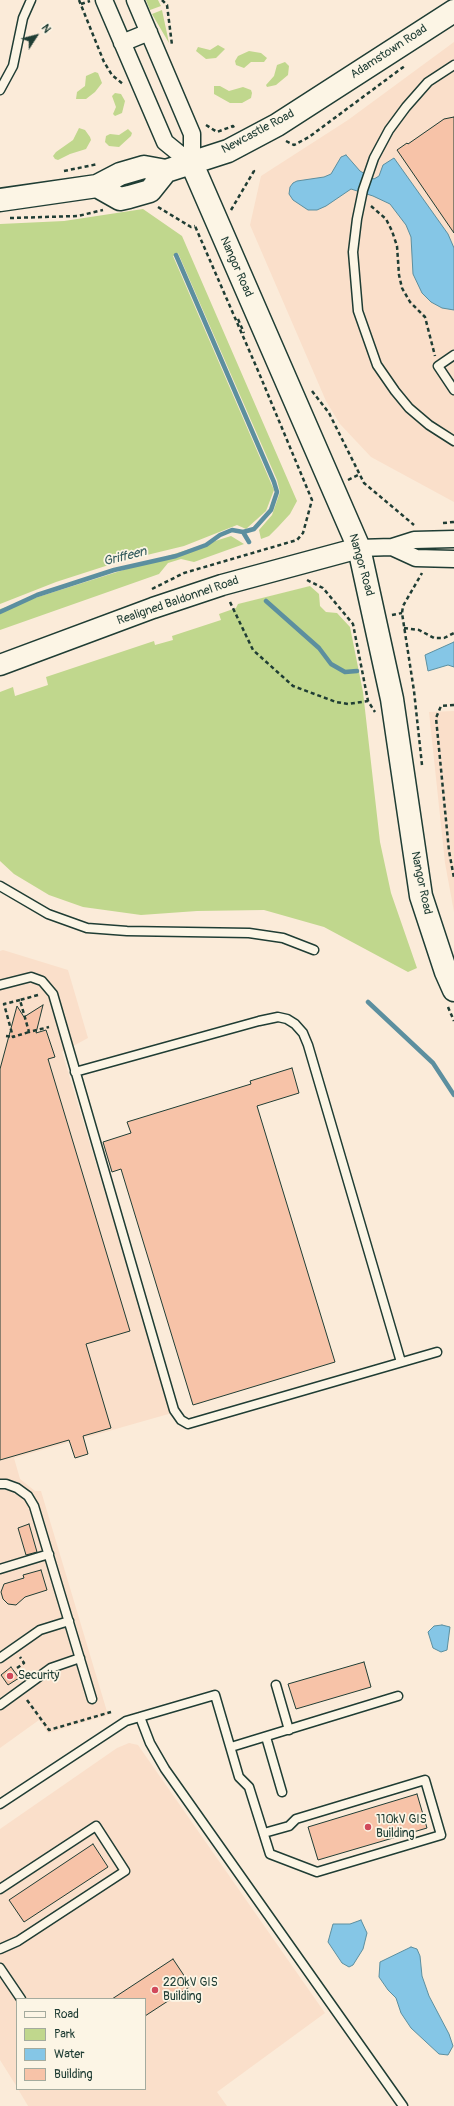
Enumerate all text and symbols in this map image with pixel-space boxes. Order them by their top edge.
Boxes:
north arrow [16,16,56,56]
text: N [39,22,54,35]
street label: Adamstown Road [348,22,430,82]
street label: Newcastle Road [219,107,297,157]
street label: Nangor Road [216,235,256,299]
street label: Nangor Road [345,532,377,598]
water label: Griffeen [102,544,148,570]
street label: Realigned Baldonnel Road [115,573,241,629]
street label: Nangor Road [407,850,435,916]
place label: Security [18,1669,59,1683]
marker: Security [5,1671,15,1681]
place label: 110kV GIS Building [376,1813,427,1841]
marker: 110kV GIS Building [363,1822,373,1832]
place label: 220kV GIS Building [163,1976,218,2004]
marker: 220kV GIS Building [150,1985,160,1995]
legend [16,1998,146,2090]
text: Road [54,2007,79,2022]
text: Park [54,2027,75,2042]
text: Water [54,2047,85,2062]
text: Building [54,2067,93,2082]

